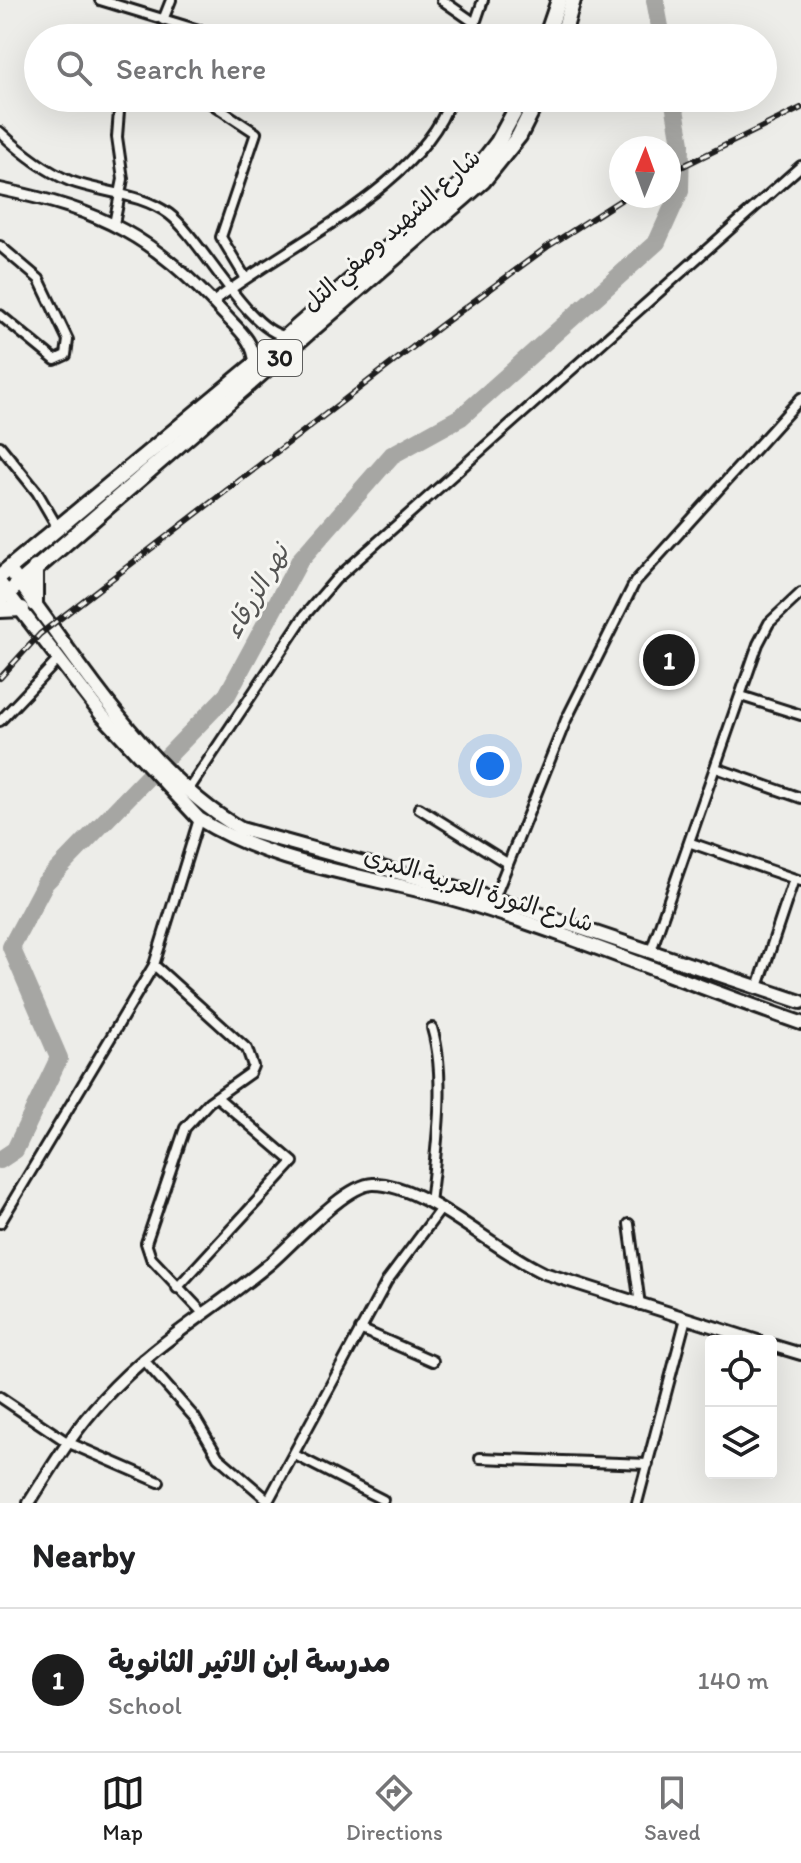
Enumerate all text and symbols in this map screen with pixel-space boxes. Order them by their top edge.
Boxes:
search box [24,24,777,112]
icon: search [52,46,96,90]
text: Search here [116,50,266,87]
north arrow [609,136,681,208]
street label: شارع الشهيد وصفي التل [296,142,491,323]
road number: 30 [258,340,302,376]
water label: نهر الزرقاء [216,535,297,644]
pin: 1 [643,630,695,690]
your location [470,746,510,786]
street label: شارع الثورة العربية الكبرى [360,840,597,941]
map controls [705,1335,777,1479]
button: locate [705,1335,777,1407]
button: layers [705,1407,777,1479]
text: Nearby [32,1535,135,1576]
text: مدرسة ابن الاثير الثانوية [108,1643,391,1680]
text: 1 [52,1664,64,1696]
text: 140 m [698,1664,769,1696]
text: School [108,1689,182,1721]
tab: Map [101,1771,145,1846]
tab: Directions [346,1771,443,1846]
tab: Saved [644,1771,700,1846]

